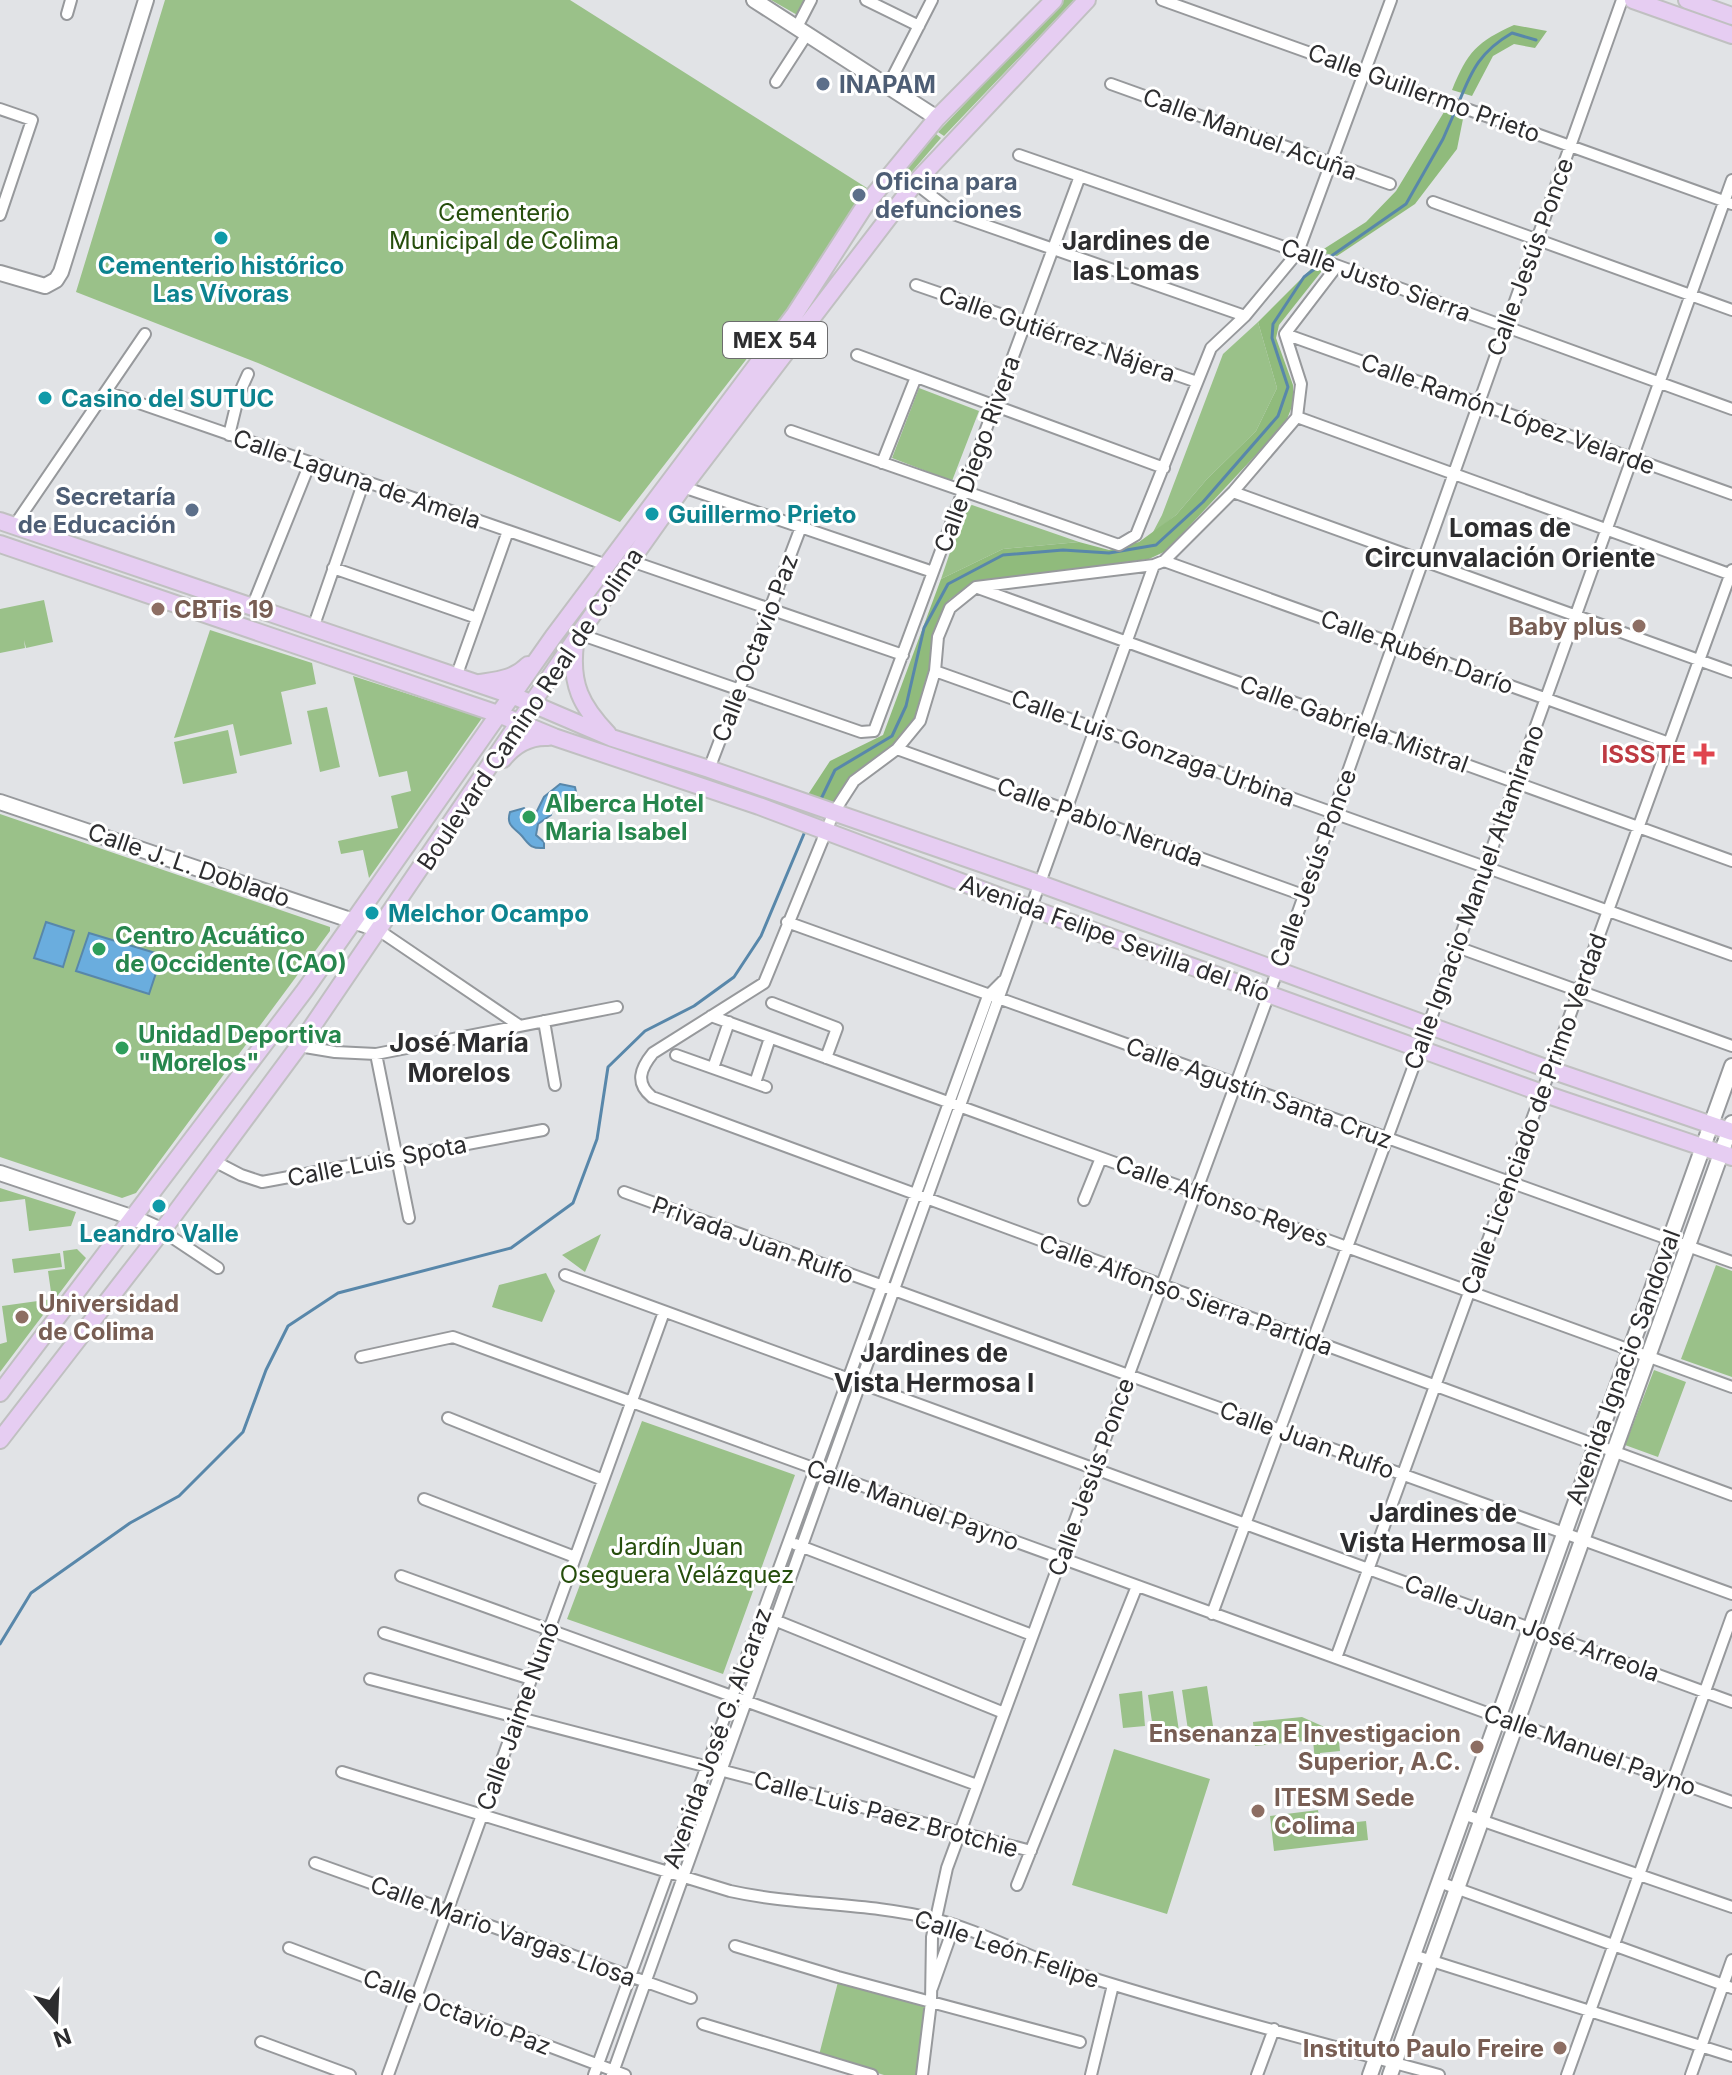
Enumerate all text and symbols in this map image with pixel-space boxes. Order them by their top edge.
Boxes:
street label: Calle Guillermo Prieto [1304,37,1544,149]
place label: INAPAM [839,70,936,99]
marker: INAPAM [814,75,832,93]
street label: Calle Manuel Acuña [1139,82,1361,186]
street label: Calle Jesús Ponce [1481,154,1579,360]
place label: Oficina para defunciones [875,167,1022,224]
marker: Oficina para defunciones [850,186,868,204]
park label: Cementerio Municipal de Colima [389,198,619,255]
district label: Jardines de las Lomas [1062,225,1210,286]
marker: Cementerio histórico Las Vívoras [212,229,230,247]
street label: Calle Justo Sierra [1277,232,1475,328]
place label: Cementerio histórico Las Vívoras [98,251,344,308]
street label: Calle Gutiérrez Nájera [935,280,1179,388]
road number: MEX 54 [723,322,827,358]
street label: Calle Ramón López Velarde [1357,347,1659,481]
street label: Calle Diego Rivera [928,352,1026,556]
place label: Casino del SUTUC [61,384,274,413]
marker: Casino del SUTUC [36,389,54,407]
street label: Calle Laguna de Amela [229,423,485,535]
place label: Secretaría de Educación [18,482,176,539]
place label: Guillermo Prieto [668,500,857,529]
marker: Secretaría de Educación [183,501,201,519]
marker: Guillermo Prieto [643,505,661,523]
district label: Lomas de Circunvalación Oriente [1365,512,1655,573]
street label: Boulevard Camino Real de Colima [411,542,649,876]
street label: Calle Octavio Paz [706,550,804,746]
place label: CBTis 19 [174,595,274,624]
marker: CBTis 19 [149,600,167,618]
street label: Calle Rubén Darío [1317,604,1517,700]
place label: Baby plus [1508,612,1623,641]
marker: Baby plus [1630,617,1648,635]
street label: Calle Gabriela Mistral [1236,669,1472,779]
street label: Calle Luis Gonzaga Urbina [1007,683,1299,813]
street label: Calle Ignacio Manuel Altamirano [1398,721,1550,1073]
place label: ISSSTE [1602,740,1686,769]
marker: ISSSTE [1693,743,1715,765]
street label: Calle Jesús Ponce [1264,765,1362,971]
street label: Calle Pablo Neruda [993,771,1207,873]
place label: Alberca Hotel Maria Isabel [545,789,704,846]
marker: Alberca Hotel Maria Isabel [520,808,538,826]
street label: Calle J. L. Doblado [84,817,294,913]
street label: Avenida Felipe Sevilla del Río [956,868,1274,1008]
place label: Melchor Ocampo [388,899,589,928]
marker: Melchor Ocampo [363,904,381,922]
place label: Centro Acuático de Occidente (CAO) [115,921,347,978]
street label: Calle Licenciado de Primo Verdad [1455,929,1613,1299]
marker: Centro Acuático de Occidente (CAO) [90,940,108,958]
place label: Unidad Deportiva "Morelos" [138,1020,342,1077]
district label: José María Morelos [389,1027,529,1088]
street label: Calle Agustín Santa Cruz [1122,1031,1396,1155]
marker: Unidad Deportiva "Morelos" [113,1039,131,1057]
street label: Calle Luis Spota [285,1129,469,1193]
street label: Calle Alfonso Reyes [1112,1149,1332,1253]
street label: Privada Juan Rulfo [648,1190,858,1290]
marker: Leandro Valle [150,1197,168,1215]
place label: Leandro Valle [79,1219,239,1248]
street label: Avenida Ignacio Sandoval [1560,1225,1686,1509]
street label: Calle Alfonso Sierra Partida [1035,1228,1337,1362]
place label: Universidad de Colima [38,1289,179,1346]
marker: Universidad de Colima [13,1308,31,1326]
district label: Jardines de Vista Hermosa I [834,1337,1034,1398]
street label: Calle Jesús Ponce [1042,1374,1140,1580]
street label: Calle Juan Rulfo [1216,1395,1398,1485]
street label: Calle Manuel Payno [803,1453,1023,1557]
district label: Jardines de Vista Hermosa II [1339,1497,1547,1558]
park label: Jardín Juan Oseguera Velázquez [560,1532,794,1589]
street label: Calle Juan José Arreola [1400,1568,1664,1688]
street label: Avenida José G. Alcaraz [656,1604,778,1872]
street label: Calle Jaime Nunó [470,1618,566,1814]
street label: Calle Manuel Payno [1480,1698,1700,1802]
place label: Ensenanza E Investigacion Superior, A.C. [1149,1719,1461,1776]
marker: Ensenanza E Investigacion Superior, A.C. [1468,1738,1486,1756]
street label: Calle Luis Paez Brotchie [750,1765,1022,1863]
place label: ITESM Sede Colima [1274,1783,1415,1840]
marker: ITESM Sede Colima [1249,1802,1267,1820]
street label: Calle Mario Vargas Llosa [367,1870,639,1992]
street label: Calle León Felipe [911,1904,1103,1994]
street label: Calle Octavio Paz [359,1963,555,2061]
north arrow [16,1979,96,2059]
text: N [50,2023,75,2053]
place label: Instituto Paulo Freire [1303,2034,1544,2063]
marker: Instituto Paulo Freire [1551,2039,1569,2057]

